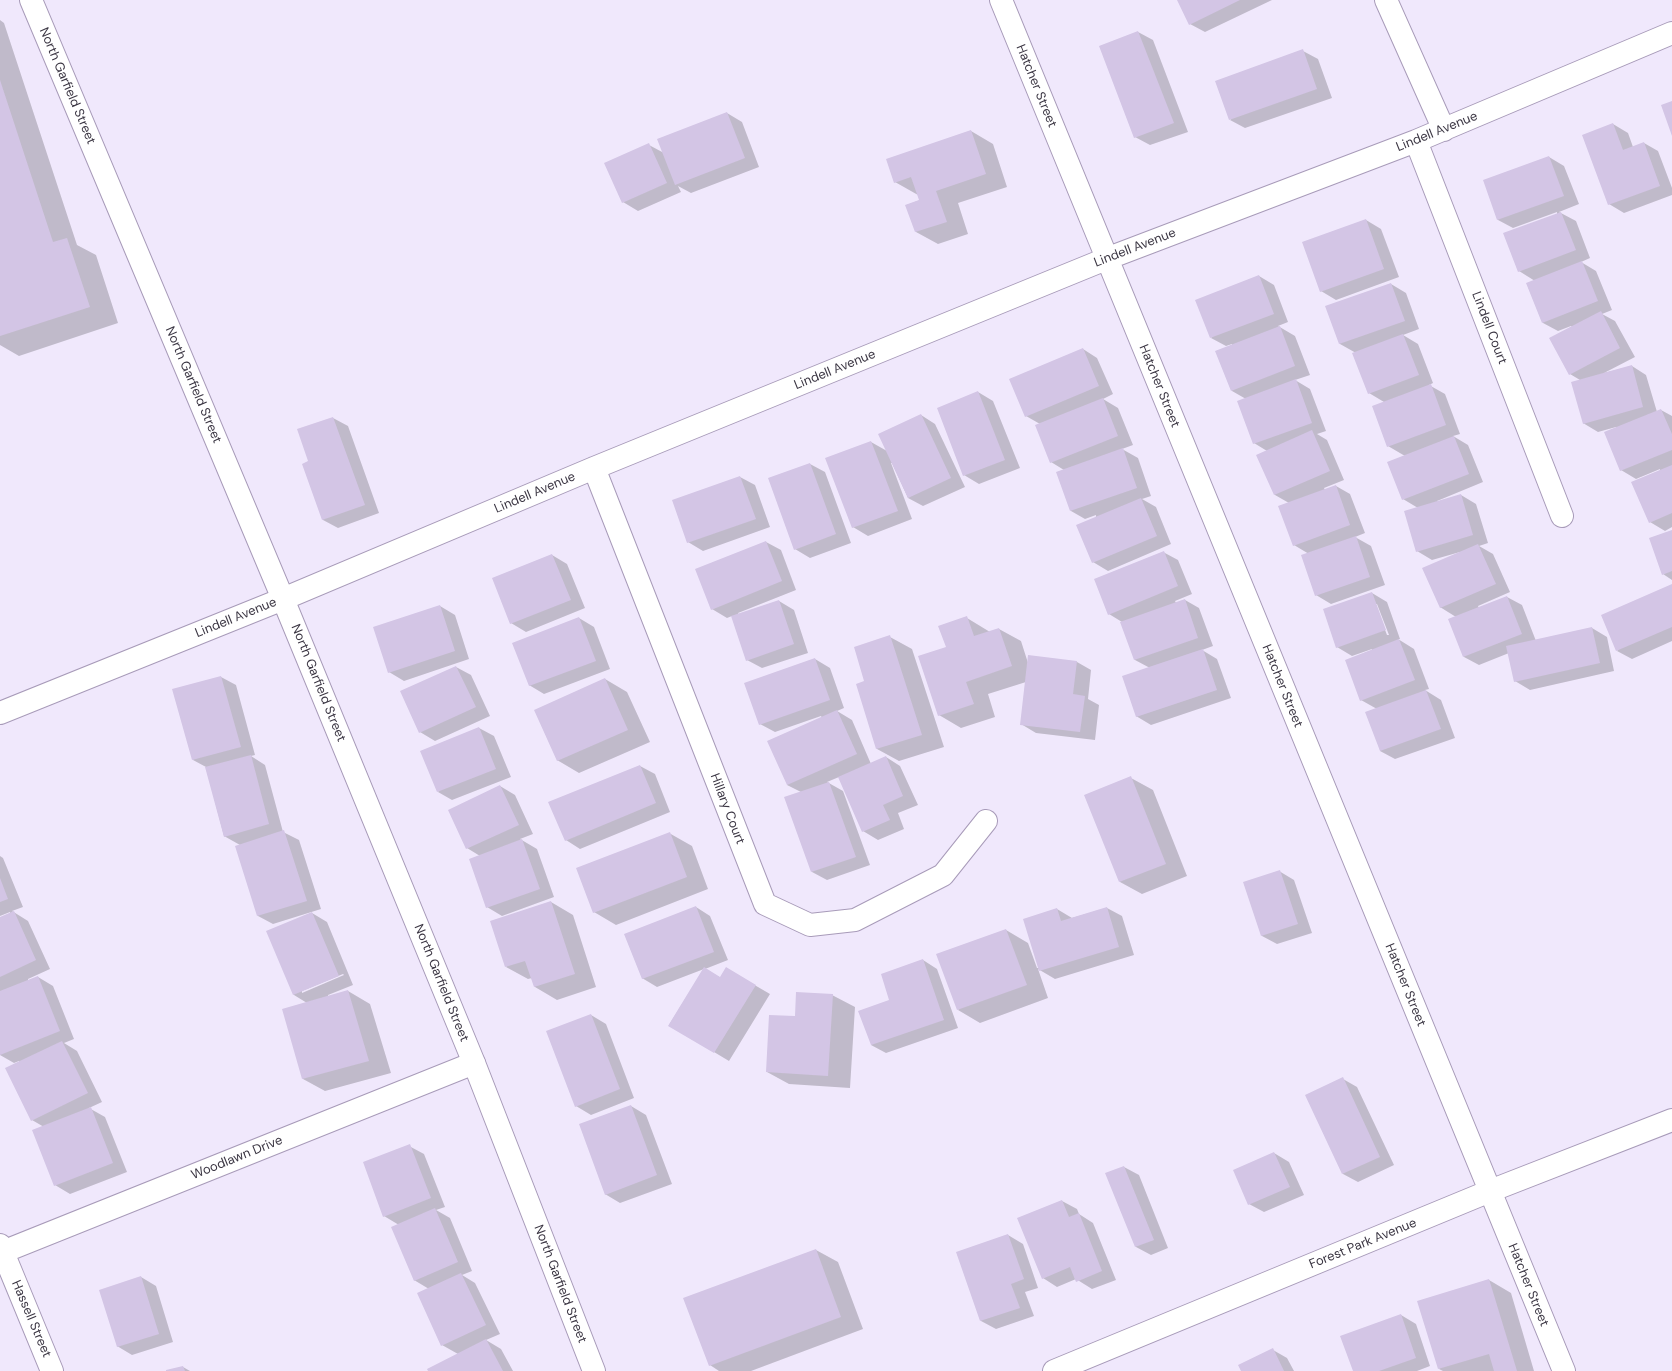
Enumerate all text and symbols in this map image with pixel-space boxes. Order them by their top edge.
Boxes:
street label: North Garfield Street [35,25,99,147]
street label: Hatcher Street [1012,42,1060,130]
street label: Lindell Avenue [1394,109,1480,155]
street label: Lindell Avenue [1092,225,1178,271]
street label: Lindell Court [1468,289,1510,367]
street label: North Garfield Street [161,324,225,446]
street label: Hatcher Street [1135,342,1183,430]
street label: Lindell Avenue [792,347,878,393]
street label: Lindell Avenue [492,469,578,517]
street label: Lindell Avenue [193,595,279,641]
street label: North Garfield Street [287,622,349,744]
street label: Hatcher Street [1258,642,1306,730]
street label: Hillary Court [706,771,748,847]
street label: North Garfield Street [410,922,472,1044]
street label: Hatcher Street [1381,941,1429,1029]
street label: Woodlawn Drive [189,1133,285,1183]
street label: Forest Park Avenue [1307,1215,1419,1273]
street label: North Garfield Street [530,1223,590,1345]
street label: Hatcher Street [1504,1241,1552,1329]
street label: Hassell Street [8,1278,54,1360]

